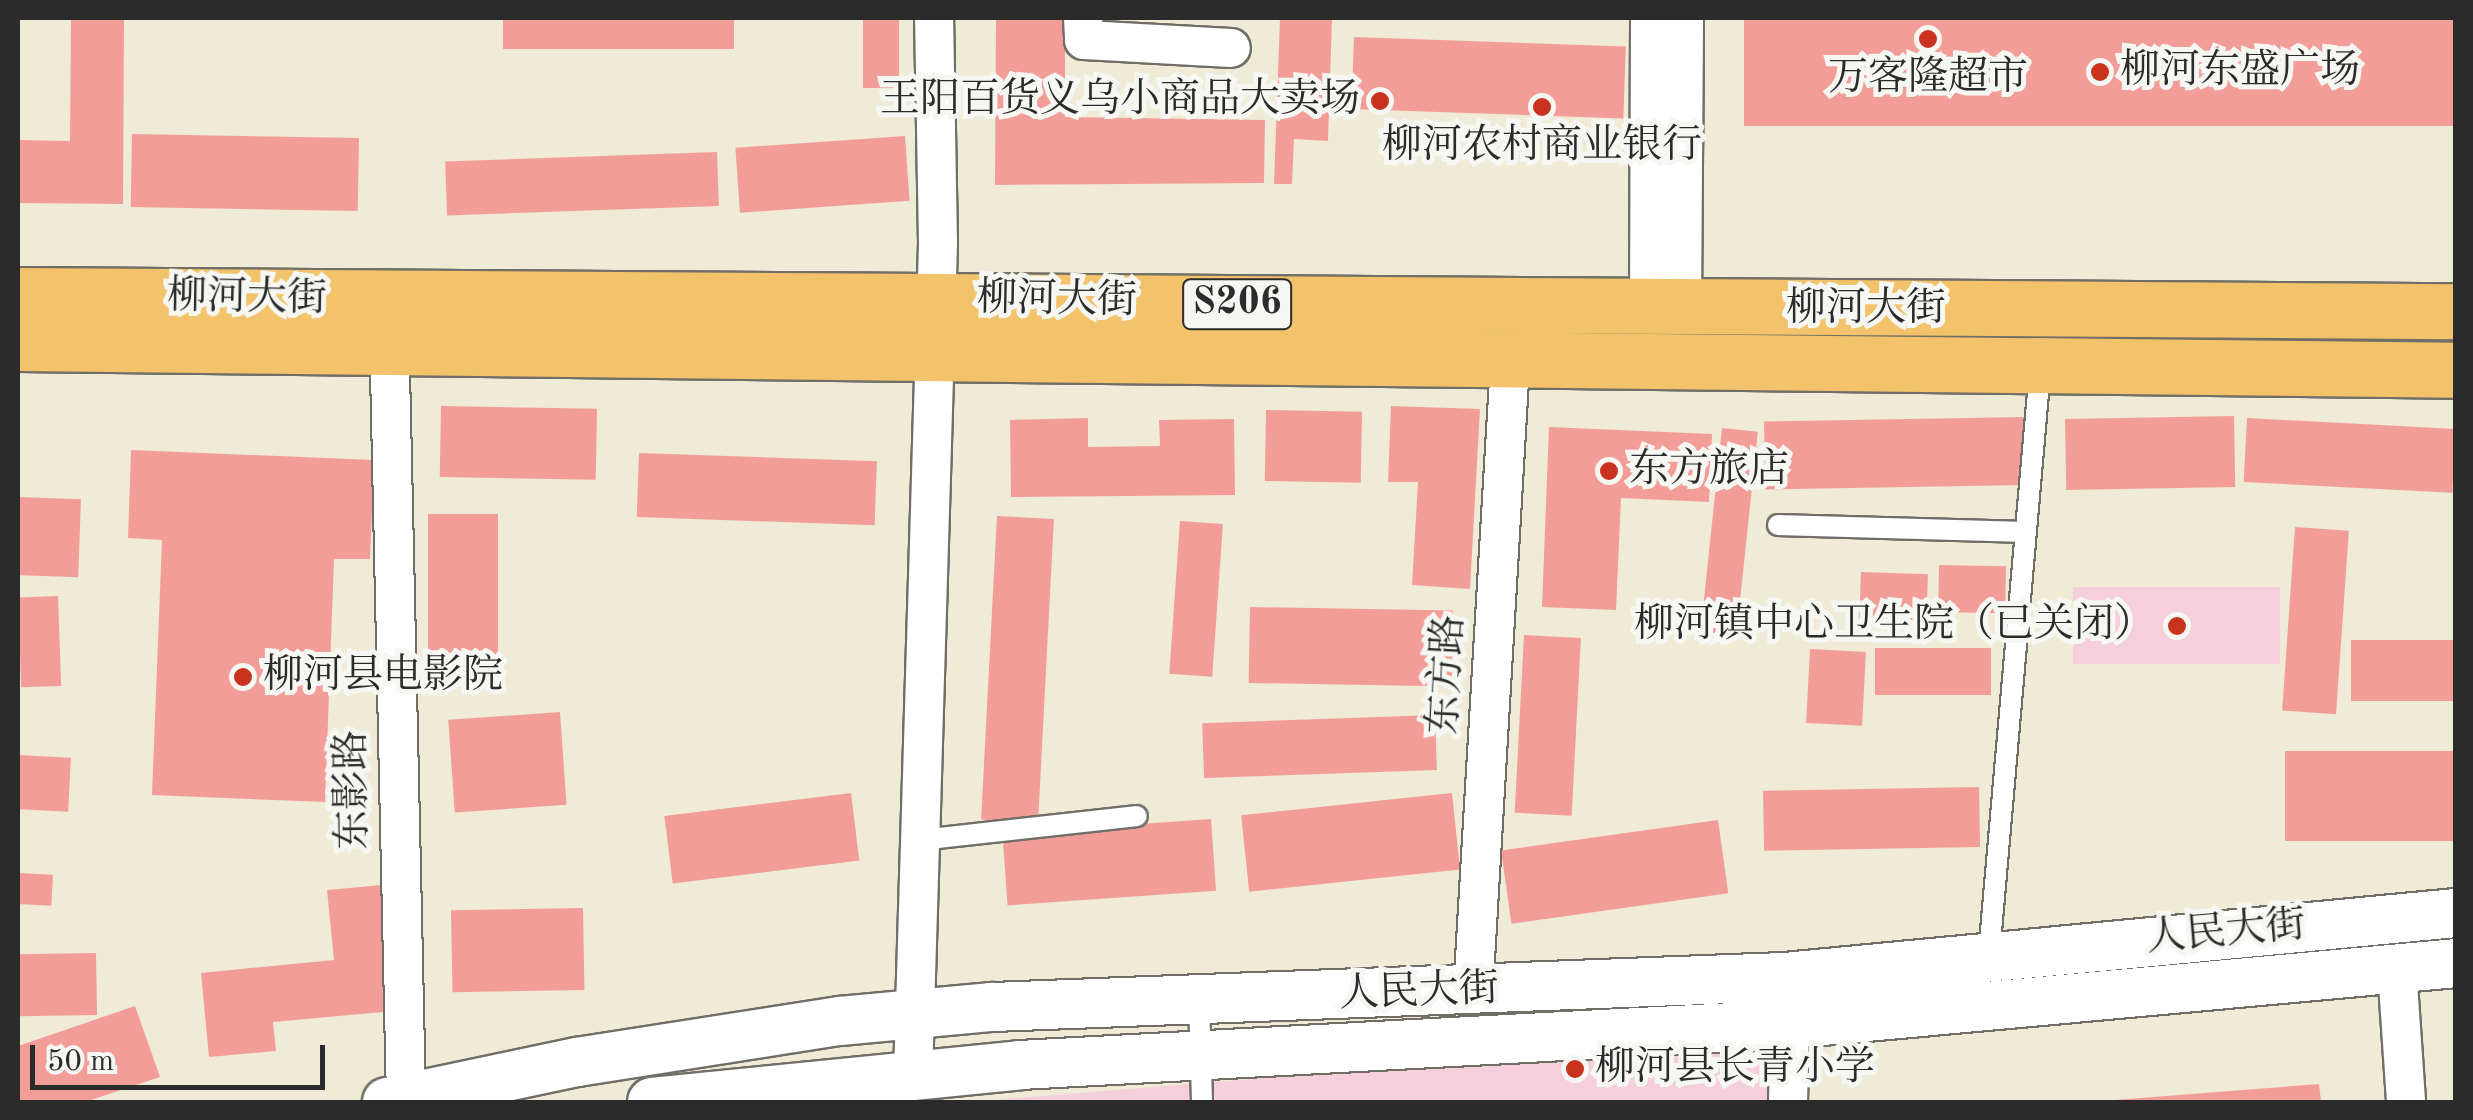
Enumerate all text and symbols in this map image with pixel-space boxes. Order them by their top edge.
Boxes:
marker: 万客隆超市 [1917,28,1939,50]
place label: 柳河东盛广场 [2120,48,2360,96]
place label: 万客隆超市 [1828,55,2028,103]
marker: 柳河东盛广场 [2089,61,2111,83]
place label: 王阳百货义乌小商品大卖场 [880,77,1360,125]
marker: 王阳百货义乌小商品大卖场 [1369,90,1391,112]
marker: 柳河农村商业银行 [1531,96,1553,118]
place label: 柳河农村商业银行 [1382,123,1702,171]
road number: S206 [1182,271,1292,337]
street label: 柳河大街 [167,274,327,324]
street label: 柳河大街 [977,276,1137,326]
street label: 柳河大街 [1786,286,1946,334]
place label: 东方旅店 [1629,447,1789,495]
marker: 东方旅店 [1598,460,1620,482]
place label: 柳河镇中心卫生院（已关闭） [1634,602,2154,650]
marker: 柳河镇中心卫生院（已关闭） [2164,613,2190,639]
street label: 东方路 [1421,614,1475,736]
place label: 柳河县电影院 [263,653,503,701]
marker: 柳河县电影院 [232,666,254,688]
street label: 东影路 [329,730,379,850]
street label: 人民大街 [2144,902,2308,964]
street label: 人民大街 [1338,966,1500,1020]
scale bar [35,1025,330,1087]
place label: 柳河县长青小学 [1595,1045,1875,1093]
text: 50 m [47,1047,114,1077]
marker: 柳河县长青小学 [1564,1058,1586,1080]

